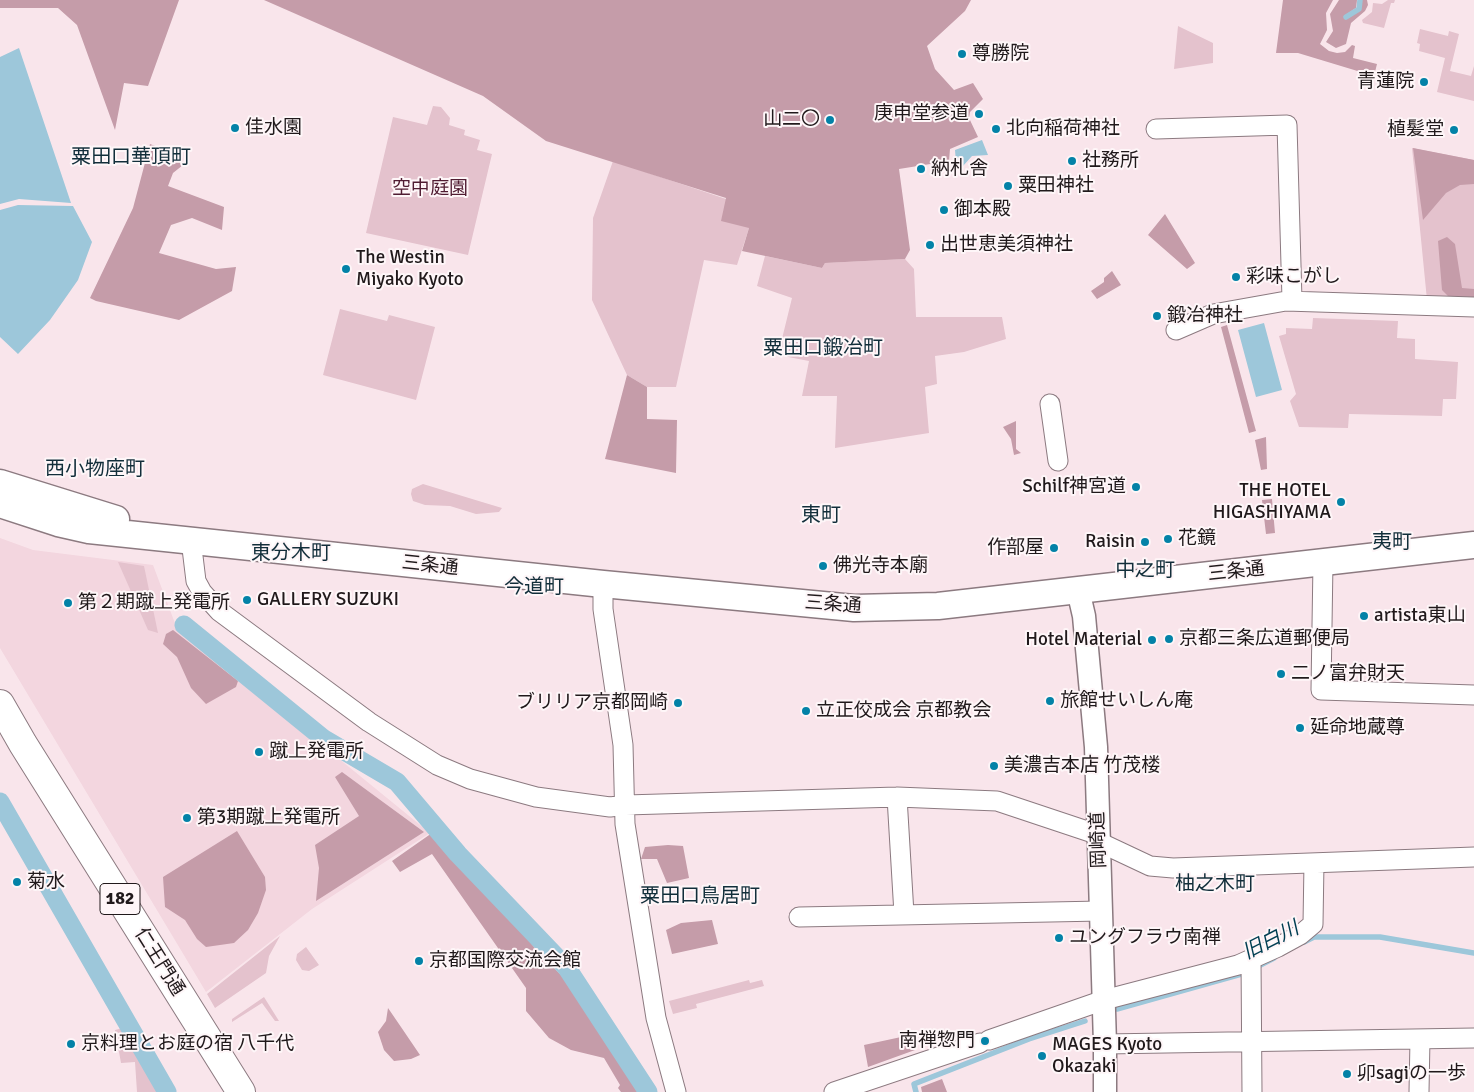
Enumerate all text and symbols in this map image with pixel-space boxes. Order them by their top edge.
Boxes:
place label: 尊勝院 [972,43,1029,65]
marker: 尊勝院 [956,48,968,60]
place label: 青蓮院 [1357,71,1414,93]
marker: 青蓮院 [1418,76,1430,88]
place label: 庚申堂参道 [874,103,969,125]
marker: 庚申堂参道 [973,108,985,120]
place label: 山二〇 [763,109,820,131]
marker: 山二〇 [824,114,836,126]
place label: 佳水園 [245,117,302,139]
place label: 北向稲荷神社 [1006,118,1120,140]
place label: 植髪堂 [1387,119,1444,141]
marker: 佳水園 [229,122,241,134]
marker: 北向稲荷神社 [990,123,1002,135]
marker: 植髪堂 [1448,124,1460,136]
district label: 粟田口華頂町 [71,146,191,170]
place label: 社務所 [1082,150,1139,172]
marker: 社務所 [1066,155,1078,167]
place label: 納札舎 [931,158,988,180]
marker: 納札舎 [915,163,927,175]
place label: 粟田神社 [1018,175,1094,197]
park label: 空中庭園 [392,178,468,200]
marker: 粟田神社 [1002,180,1014,192]
place label: 御本殿 [954,199,1011,221]
marker: 御本殿 [938,204,950,216]
place label: 出世恵美須神社 [940,234,1073,256]
marker: 出世恵美須神社 [924,239,936,251]
place label: The Westin Miyako Kyoto [356,247,464,291]
marker: The Westin Miyako Kyoto [340,263,352,275]
place label: 彩味こがし [1246,266,1341,288]
marker: 彩味こがし [1230,271,1242,283]
place label: 鍛冶神社 [1167,305,1243,327]
marker: 鍛冶神社 [1151,310,1163,322]
district label: 粟田口鍛冶町 [763,337,883,361]
district label: 西小物座町 [45,458,145,482]
place label: Schilf神宮道 [1022,476,1126,498]
place label: THE HOTEL HIGASHIYAMA [1213,480,1331,524]
marker: Schilf神宮道 [1130,481,1142,493]
marker: THE HOTEL HIGASHIYAMA [1335,496,1347,508]
district label: 東町 [801,504,841,528]
place label: 花鏡 [1178,528,1216,550]
place label: Raisin [1085,531,1135,553]
district label: 夷町 [1372,531,1412,555]
marker: 花鏡 [1162,533,1174,545]
marker: Raisin [1139,536,1151,548]
place label: 作部屋 [987,537,1044,559]
district label: 東分木町 [251,542,331,566]
marker: 作部屋 [1048,542,1060,554]
street label: 三条通 [400,552,460,580]
place label: 佛光寺本廟 [833,555,928,577]
street label: 三条通 [1206,558,1266,586]
district label: 中之町 [1115,559,1175,583]
marker: 佛光寺本廟 [817,560,829,572]
district label: 今道町 [504,576,564,600]
place label: GALLERY SUZUKI [257,589,399,611]
place label: 第２期蹴上発電所 [78,592,230,614]
street label: 三条通 [804,592,862,618]
marker: GALLERY SUZUKI [241,594,253,606]
marker: 第２期蹴上発電所 [62,597,74,609]
place label: artista東山 [1374,605,1466,627]
marker: artista東山 [1358,610,1370,622]
place label: 京都三条広道郵便局 [1179,628,1350,650]
place label: Hotel Material [1025,629,1142,651]
marker: 京都三条広道郵便局 [1163,633,1175,645]
marker: Hotel Material [1146,634,1158,646]
place label: 二ノ富弁財天 [1291,663,1405,685]
marker: 二ノ富弁財天 [1275,668,1287,680]
place label: 旅館せいしん庵 [1060,690,1193,712]
place label: ブリリア京都岡崎 [516,692,668,714]
marker: 旅館せいしん庵 [1044,695,1056,707]
marker: ブリリア京都岡崎 [672,697,684,709]
place label: 立正佼成会 京都教会 [816,700,991,722]
marker: 立正佼成会 京都教会 [800,705,812,717]
place label: 延命地蔵尊 [1310,717,1405,739]
marker: 延命地蔵尊 [1294,722,1306,734]
place label: 蹴上発電所 [269,741,364,763]
marker: 蹴上発電所 [253,746,265,758]
place label: 美濃吉本店 竹茂楼 [1004,755,1160,777]
marker: 美濃吉本店 竹茂楼 [988,760,1000,772]
place label: 第3期蹴上発電所 [197,807,340,829]
street label: 岡崎道 [1087,811,1111,869]
marker: 第3期蹴上発電所 [181,812,193,824]
place label: 菊水 [27,871,65,893]
district label: 柚之木町 [1175,873,1255,897]
marker: 菊水 [11,876,23,888]
road number: 182 [100,884,140,914]
district label: 粟田口鳥居町 [640,885,760,909]
water label: 旧白川 [1239,917,1303,965]
street label: 仁王門通 [129,924,189,1000]
place label: ユングフラウ南禅 [1069,927,1221,949]
marker: ユングフラウ南禅 [1053,932,1065,944]
place label: 京都国際交流会館 [429,950,581,972]
marker: 京都国際交流会館 [413,955,425,967]
place label: 南禅惣門 [899,1030,975,1052]
place label: 京料理とお庭の宿 八千代 [81,1033,294,1055]
place label: MAGES Kyoto Okazaki [1052,1034,1162,1078]
marker: 南禅惣門 [979,1035,991,1047]
marker: 京料理とお庭の宿 八千代 [65,1038,77,1050]
marker: MAGES Kyoto Okazaki [1036,1050,1048,1062]
place label: 卯sagiの一歩 [1357,1063,1466,1085]
marker: 卯sagiの一歩 [1341,1068,1353,1080]

